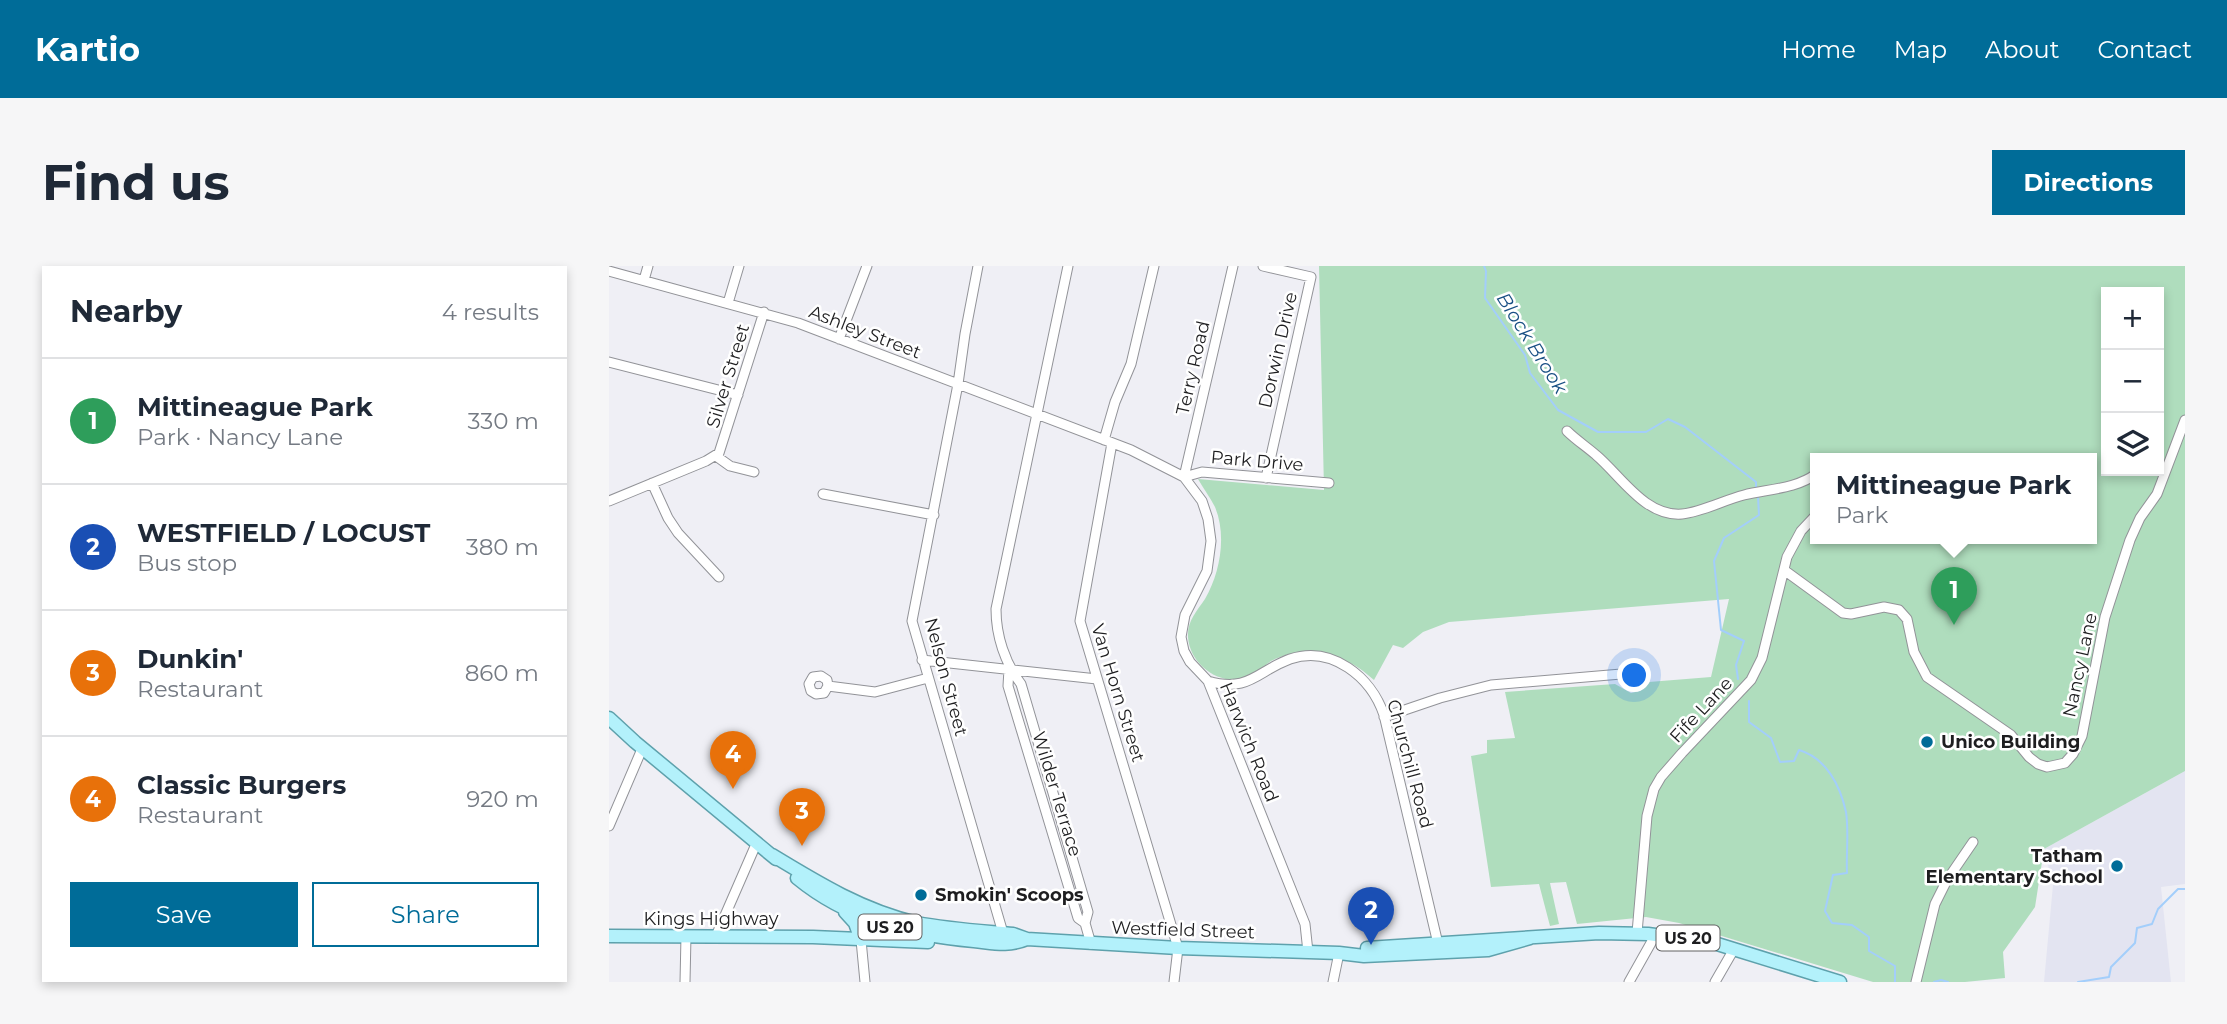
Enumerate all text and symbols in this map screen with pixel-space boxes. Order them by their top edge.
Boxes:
text: Kartio [35,29,140,69]
text: Home [1781,35,1856,64]
text: Map [1894,35,1947,64]
text: About [1985,35,2059,64]
text: Contact [2097,35,2192,64]
button: Directions [1992,150,2185,215]
text: Find us [42,153,230,212]
map controls [2101,287,2164,476]
button: + [2101,287,2164,350]
water label: Block Brook [1492,288,1573,398]
street label: Dorwin Drive [1254,290,1302,410]
text: Nearby [70,293,182,330]
text: 4 results [442,298,539,326]
street label: Ashley Street [806,301,924,363]
street label: Terry Road [1171,319,1215,417]
street label: Silver Street [702,321,754,431]
button: − [2101,350,2164,413]
text: Mittineague Park [137,391,373,423]
text: 1 [88,407,98,435]
text: 330 m [468,407,539,435]
button: layers [2101,413,2164,476]
text: Park · Nancy Lane [137,423,343,451]
street label: Park Drive [1210,446,1304,476]
popup [1810,453,2097,544]
text: Mittineague Park [1836,469,2071,501]
text: Park [1836,501,1888,529]
text: WESTFIELD / LOCUST [137,517,430,549]
text: 2 [86,533,100,561]
text: 380 m [466,533,539,561]
text: Bus stop [137,549,237,577]
pin: 1 [1931,567,1977,625]
street label: Nancy Lane [2058,611,2102,719]
street label: Nelson Street [920,615,972,739]
street label: Van Horn Street [1087,621,1149,765]
text: Dunkin' [137,643,243,675]
your location [1617,658,1651,692]
text: 3 [86,659,100,687]
text: 860 m [465,659,539,687]
street label: Fife Lane [1665,672,1737,747]
text: Restaurant [137,675,263,703]
street label: Harwich Road [1215,679,1283,805]
street label: Churchill Road [1382,697,1438,831]
street label: Wilder Terrace [1028,729,1087,859]
pin: 4 [710,731,756,789]
place label: Unico Building [1941,731,2080,753]
marker: Unico Building [1919,734,1935,750]
text: Classic Burgers [137,769,346,801]
text: 4 [85,785,101,813]
text: 920 m [466,785,539,813]
pin: 3 [779,788,825,846]
text: Restaurant [137,801,263,829]
place label: Tatham Elementary School [1926,845,2103,888]
marker: Tatham Elementary School [2109,858,2125,874]
button: Save [70,882,298,947]
button: Share [312,882,539,947]
place label: Smokin' Scoops [935,884,1084,906]
marker: Smokin' Scoops [913,887,929,903]
pin: 2 [1348,887,1394,945]
street label: Kings Highway [644,908,779,930]
road number: US 20 [859,914,921,940]
street label: Westfield Street [1111,916,1255,944]
road number: US 20 [1657,926,1719,950]

